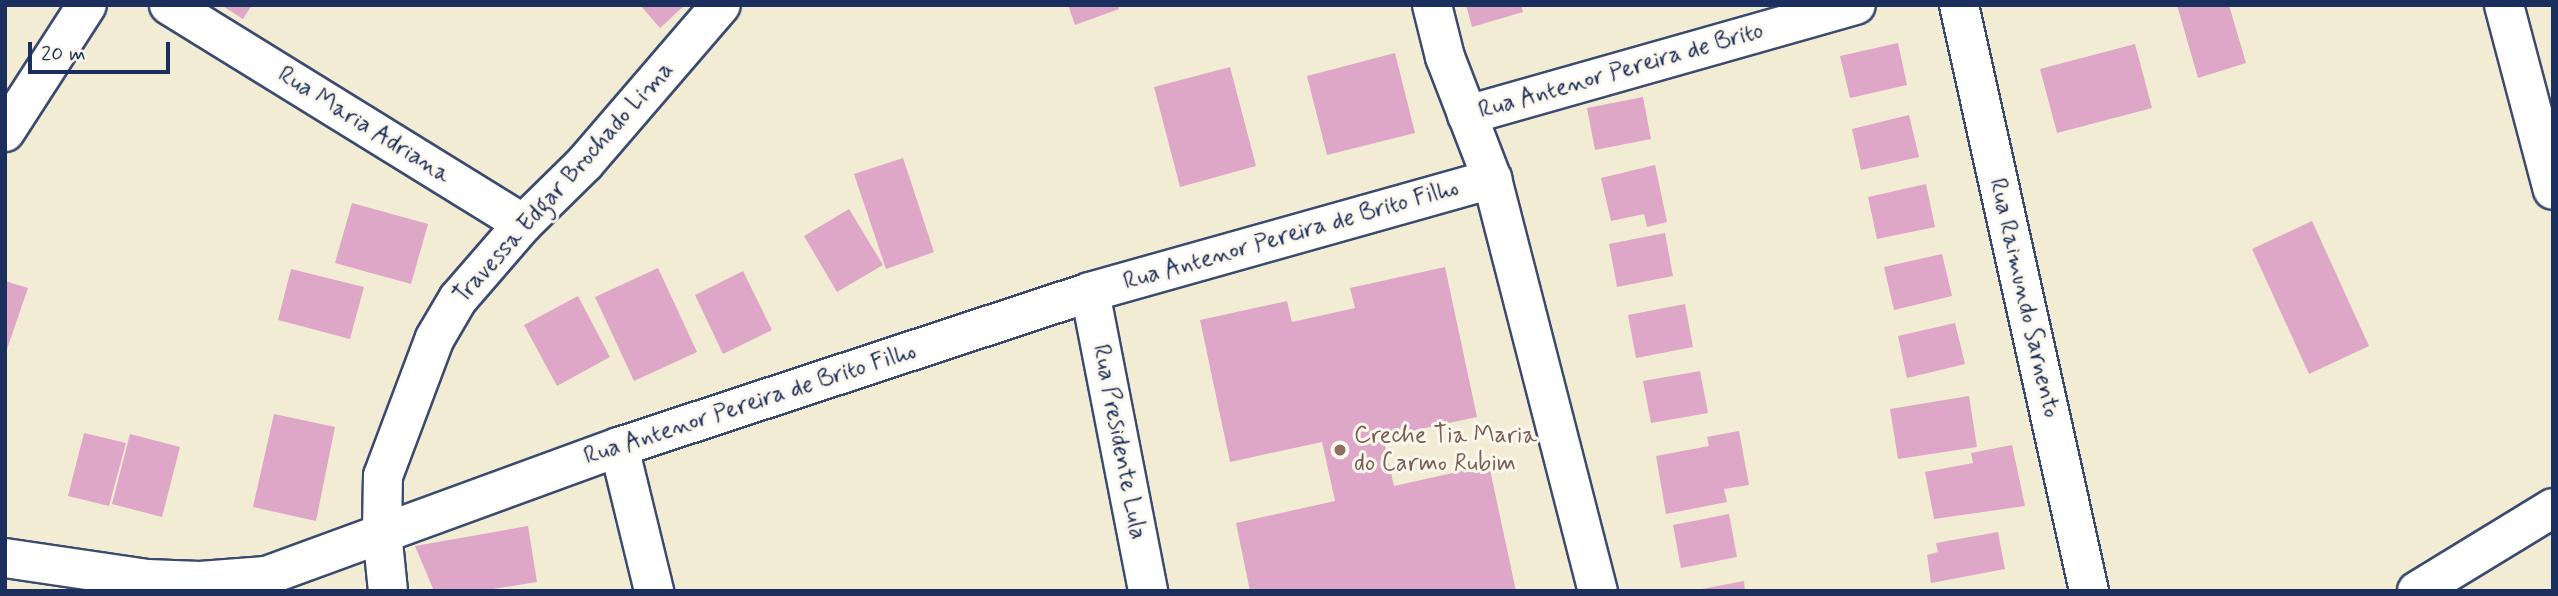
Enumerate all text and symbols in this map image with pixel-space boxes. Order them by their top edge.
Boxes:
street label: Rua Antenor Pereira de Brito [1476,17,1766,125]
scale bar [32,28,173,72]
text: 20 m [41,40,86,68]
street label: Travessa Edgar Brochado Lima [448,57,680,309]
street label: Rua Maria Adriana [271,60,457,190]
street label: Rua Raimundo Sarnento [1982,172,2066,424]
street label: Rua Antenor Pereira de Brito Filho [1121,174,1461,296]
street label: Rua Antenor Pereira de Brito Filho [582,337,918,471]
street label: Rua Presidente Lula [1086,341,1152,543]
place label: Creche Tia Maria do Carmo Rubim [1354,422,1534,478]
marker: Creche Tia Maria do Carmo Rubim [1332,442,1348,458]

